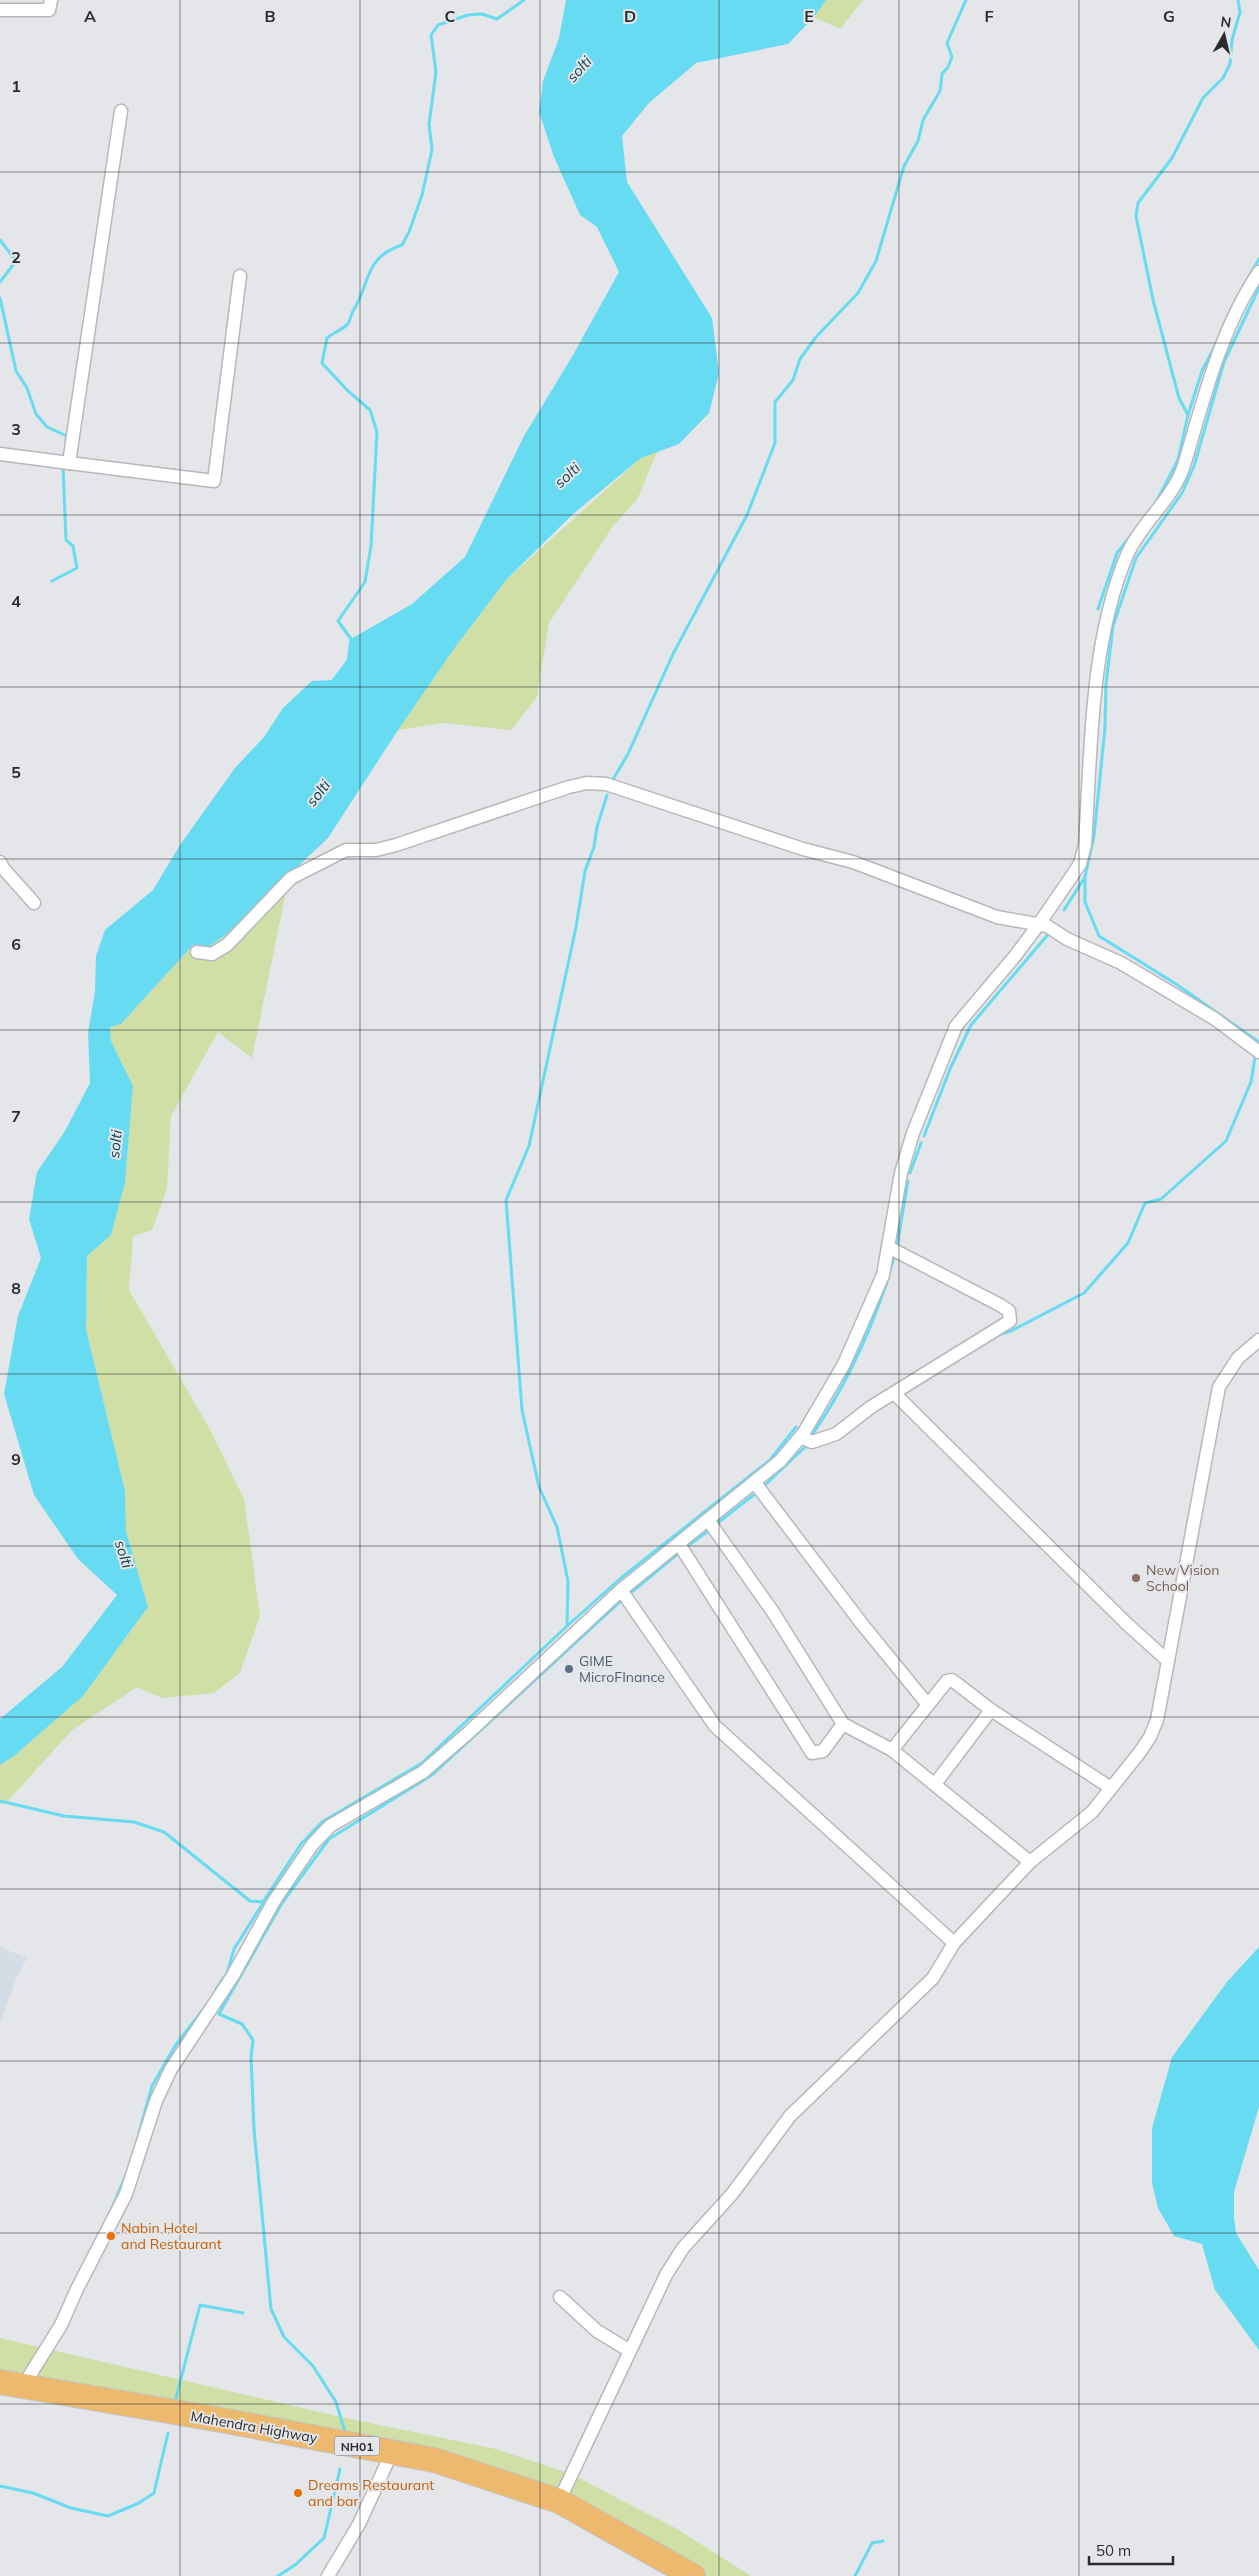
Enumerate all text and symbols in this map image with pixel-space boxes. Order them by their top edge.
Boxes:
text: A [84,6,96,26]
text: B [264,6,276,26]
text: C [445,6,456,26]
text: D [624,6,636,26]
text: E [804,6,814,26]
text: F [984,6,994,26]
text: G [1163,6,1175,26]
north arrow [1199,10,1249,60]
text: N [1219,12,1232,32]
water label: solti [562,52,596,86]
text: 1 [11,76,21,96]
text: 2 [11,247,21,267]
text: 3 [11,419,21,439]
water label: solti [550,458,584,492]
text: 4 [11,591,21,611]
text: 5 [11,762,21,782]
water label: solti [302,776,334,810]
text: 6 [11,934,21,954]
text: 7 [11,1106,21,1126]
water label: solti [104,1128,126,1159]
text: 8 [11,1278,21,1298]
text: 9 [11,1449,21,1469]
water label: solti [111,1538,138,1571]
place label: New Vision School [1146,1561,1219,1595]
marker: New Vision School [1130,1572,1142,1584]
place label: GIME MicroFInance [579,1652,665,1686]
marker: GIME MicroFInance [563,1663,575,1675]
place label: Nabin Hotel and Restaurant [121,2219,222,2253]
marker: Nabin Hotel and Restaurant [105,2230,117,2242]
street label: Mahendra Highway [189,2407,319,2447]
road number: NH01 [334,2436,380,2456]
place label: Dreams Restaurant and bar [308,2476,434,2510]
marker: Dreams Restaurant and bar [292,2487,304,2499]
scale bar [1089,2534,1173,2566]
text: 50 m [1096,2541,1131,2560]

